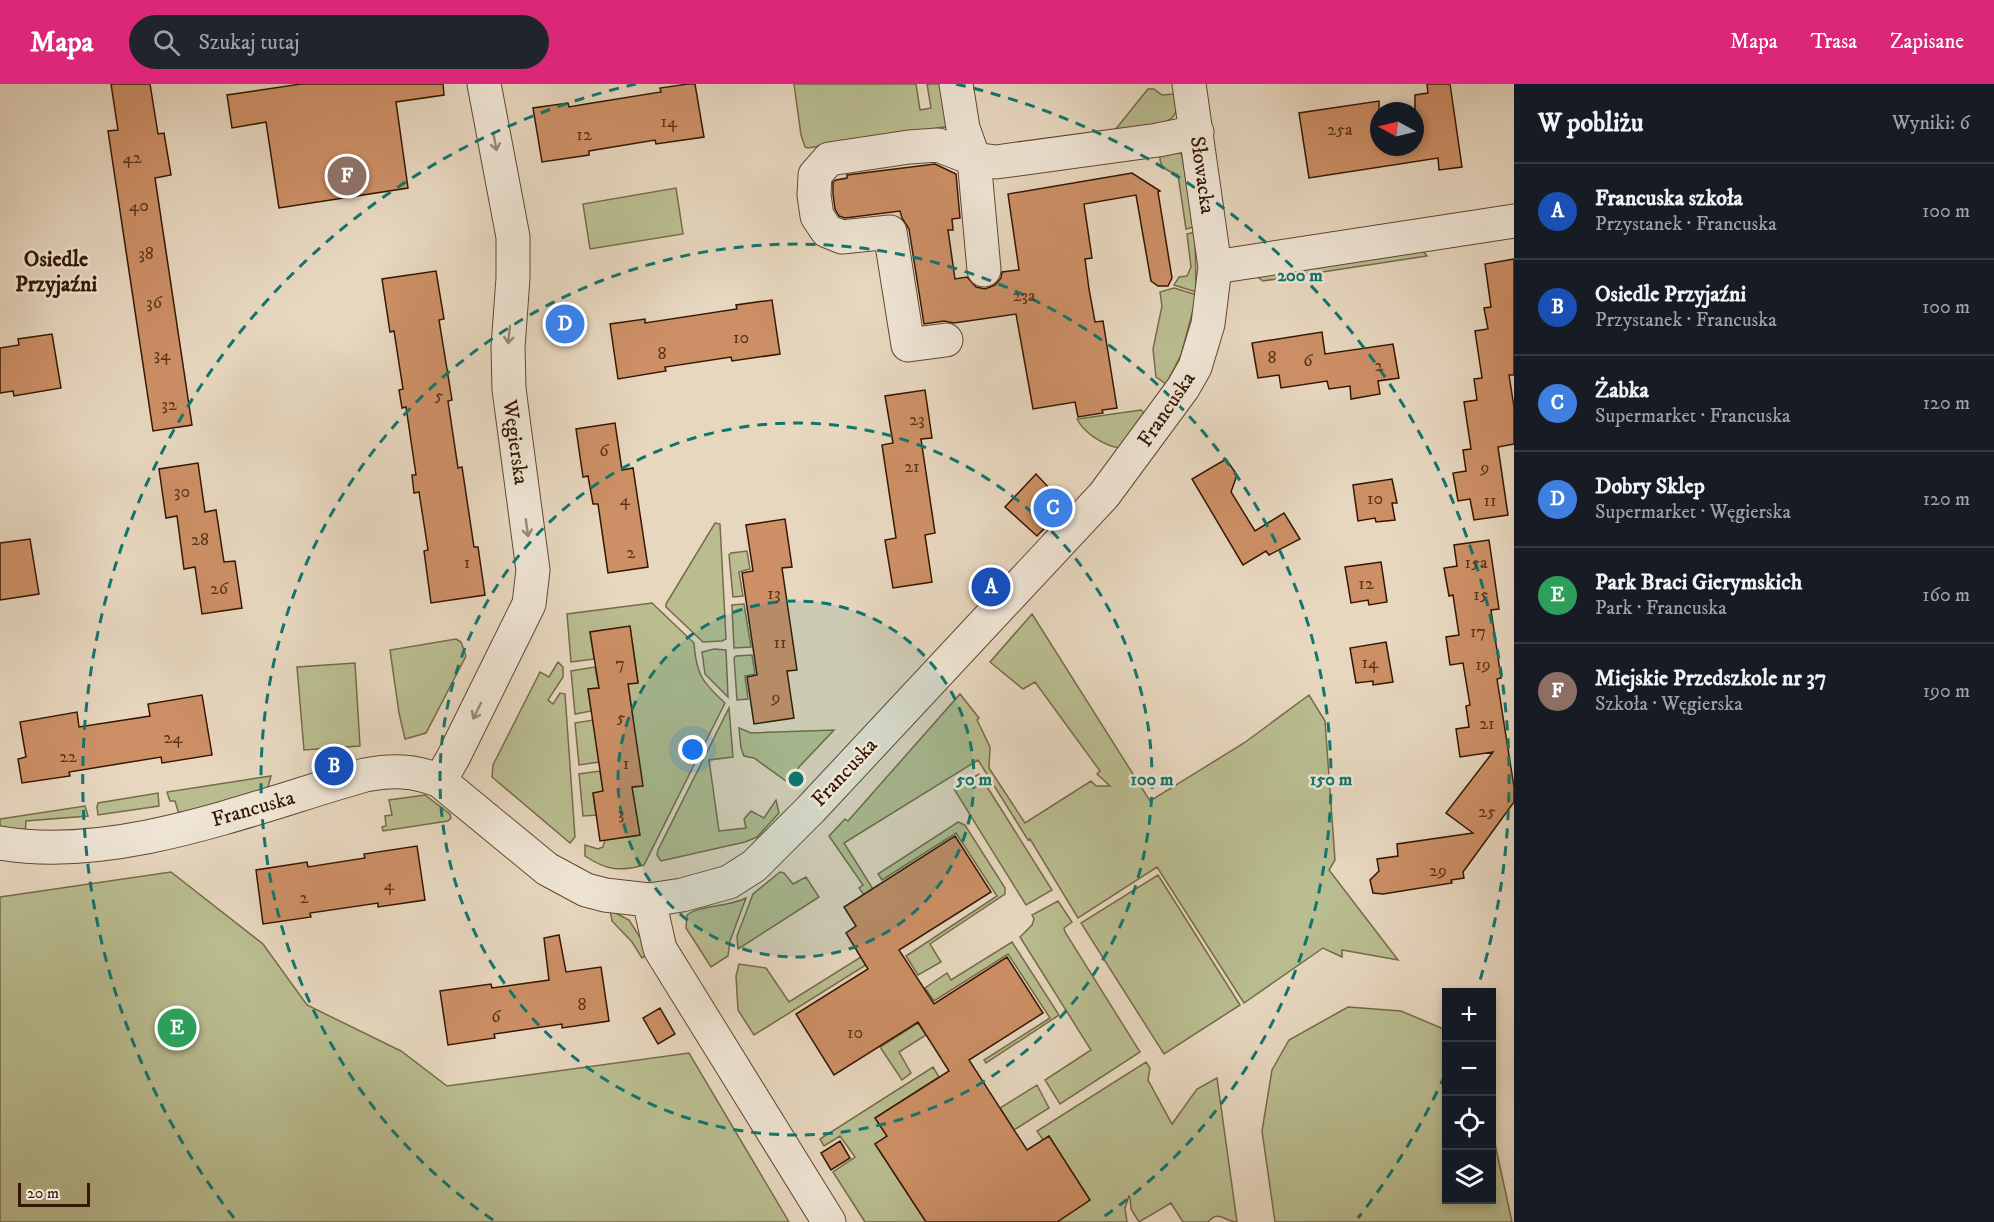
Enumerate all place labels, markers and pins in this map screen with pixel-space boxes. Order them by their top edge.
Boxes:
pin: F [328,154,366,199]
pin: D [546,302,584,346]
pin: C [1034,486,1072,530]
pin: A [972,564,1010,610]
pin: B [314,744,354,788]
centre of rings [786,769,806,789]
pin: E [158,1006,196,1050]

